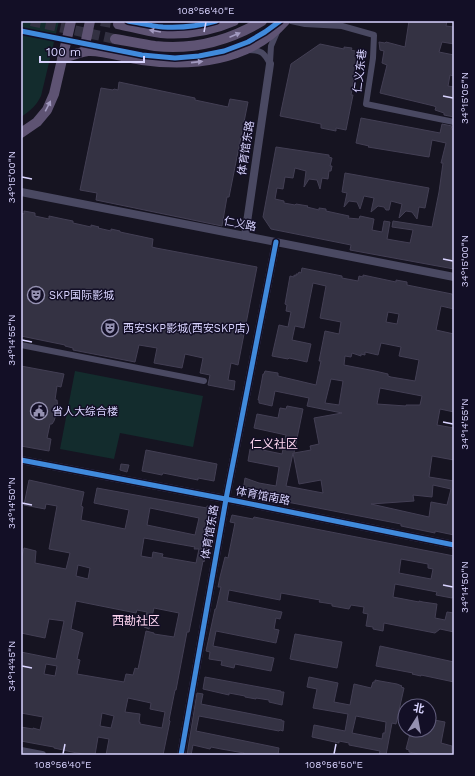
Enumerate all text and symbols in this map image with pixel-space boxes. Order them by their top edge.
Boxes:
text: 108°56'40"E [178,5,234,16]
one-way arrow [148,28,161,34]
one-way arrow [230,31,242,37]
scale bar [40,38,144,64]
text: 100 m [46,45,81,59]
street label: 仁义东巷 [351,48,369,94]
one-way arrow [191,58,203,65]
text: 34°15'05"N [459,72,470,124]
one-way arrow [45,100,51,112]
street label: 体育馆东路 [235,120,257,176]
text: 34°15'00"N [6,151,17,203]
street label: 仁义路 [223,214,257,234]
text: 34°15'00"N [459,235,470,287]
theatre icon: SKP国际影城 [26,285,46,305]
place label: SKP国际影城 [49,289,114,302]
text: 34°14'55"N [6,314,17,366]
theatre icon: 西安SKP影城(西安SKP店) [100,318,120,338]
place label: 西安SKP影城(西安SKP店) [123,322,250,335]
text: 34°14'55"N [459,398,470,450]
public building icon: 省人大综合楼 [29,401,49,421]
place label: 省人大综合楼 [52,405,118,418]
district label: 仁义社区 [250,437,298,451]
text: 34°14'50"N [6,477,17,529]
street label: 体育馆南路 [235,484,291,508]
street label: 体育馆东路 [199,504,221,560]
text: 34°14'50"N [459,561,470,613]
district label: 西勘社区 [112,614,160,628]
text: 34°14'45"N [6,641,17,691]
north arrow [397,698,437,738]
text: 北 [412,701,425,716]
text: 108°56'40"E [35,759,91,770]
text: 108°56'50"E [305,759,363,770]

